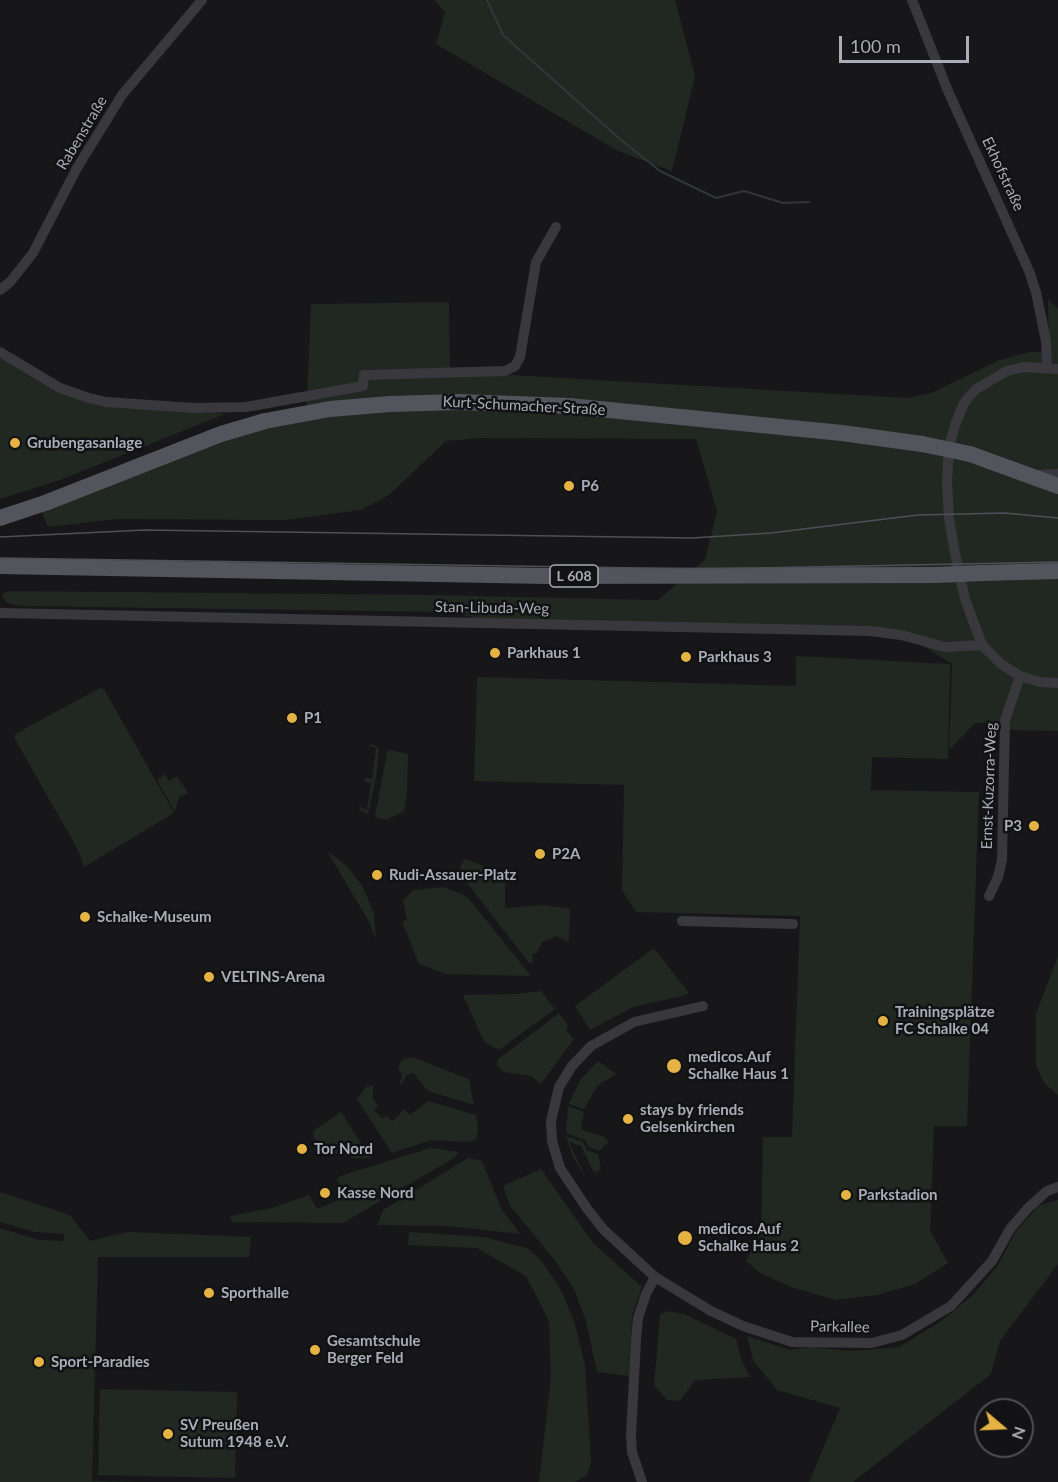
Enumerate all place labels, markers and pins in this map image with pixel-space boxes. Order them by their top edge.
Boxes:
place label: Grubengasanlage [27,434,142,452]
marker: Grubengasanlage [8,436,22,450]
place label: P6 [581,477,599,495]
marker: P6 [562,479,576,493]
place label: Parkhaus 1 [507,644,581,662]
marker: Parkhaus 1 [488,646,502,660]
place label: Parkhaus 3 [698,648,772,666]
marker: Parkhaus 3 [679,650,693,664]
place label: P1 [304,709,322,727]
marker: P1 [285,711,299,725]
place label: P3 [1004,817,1022,835]
marker: P3 [1027,819,1041,833]
place label: P2A [552,845,580,863]
marker: P2A [533,847,547,861]
place label: Rudi-Assauer-Platz [389,866,516,884]
marker: Rudi-Assauer-Platz [370,868,384,882]
place label: Schalke-Museum [97,908,212,926]
marker: Schalke-Museum [78,910,92,924]
place label: VELTINS-Arena [221,968,325,986]
marker: VELTINS-Arena [202,970,216,984]
place label: Trainingsplätze FC Schalke 04 [895,1003,995,1038]
marker: Trainingsplätze FC Schalke 04 [876,1014,890,1028]
place label: medicos.Auf Schalke Haus 1 [688,1048,789,1083]
marker: medicos.Auf Schalke Haus 1 [665,1057,683,1075]
place label: stays by friends Gelsenkirchen [640,1101,744,1136]
marker: stays by friends Gelsenkirchen [621,1112,635,1126]
place label: Tor Nord [314,1140,373,1158]
marker: Tor Nord [295,1142,309,1156]
place label: Kasse Nord [337,1184,414,1202]
marker: Kasse Nord [318,1186,332,1200]
place label: Parkstadion [858,1186,937,1204]
marker: Parkstadion [839,1188,853,1202]
place label: medicos.Auf Schalke Haus 2 [698,1220,799,1255]
marker: medicos.Auf Schalke Haus 2 [676,1229,694,1247]
place label: Sporthalle [221,1284,289,1302]
marker: Sporthalle [202,1286,216,1300]
place label: Gesamtschule Berger Feld [327,1332,421,1367]
marker: Gesamtschule Berger Feld [308,1343,322,1357]
place label: Sport-Paradies [51,1353,150,1371]
marker: Sport-Paradies [32,1355,46,1369]
place label: SV Preußen Sutum 1948 e.V. [180,1416,289,1451]
marker: SV Preußen Sutum 1948 e.V. [161,1427,175,1441]

